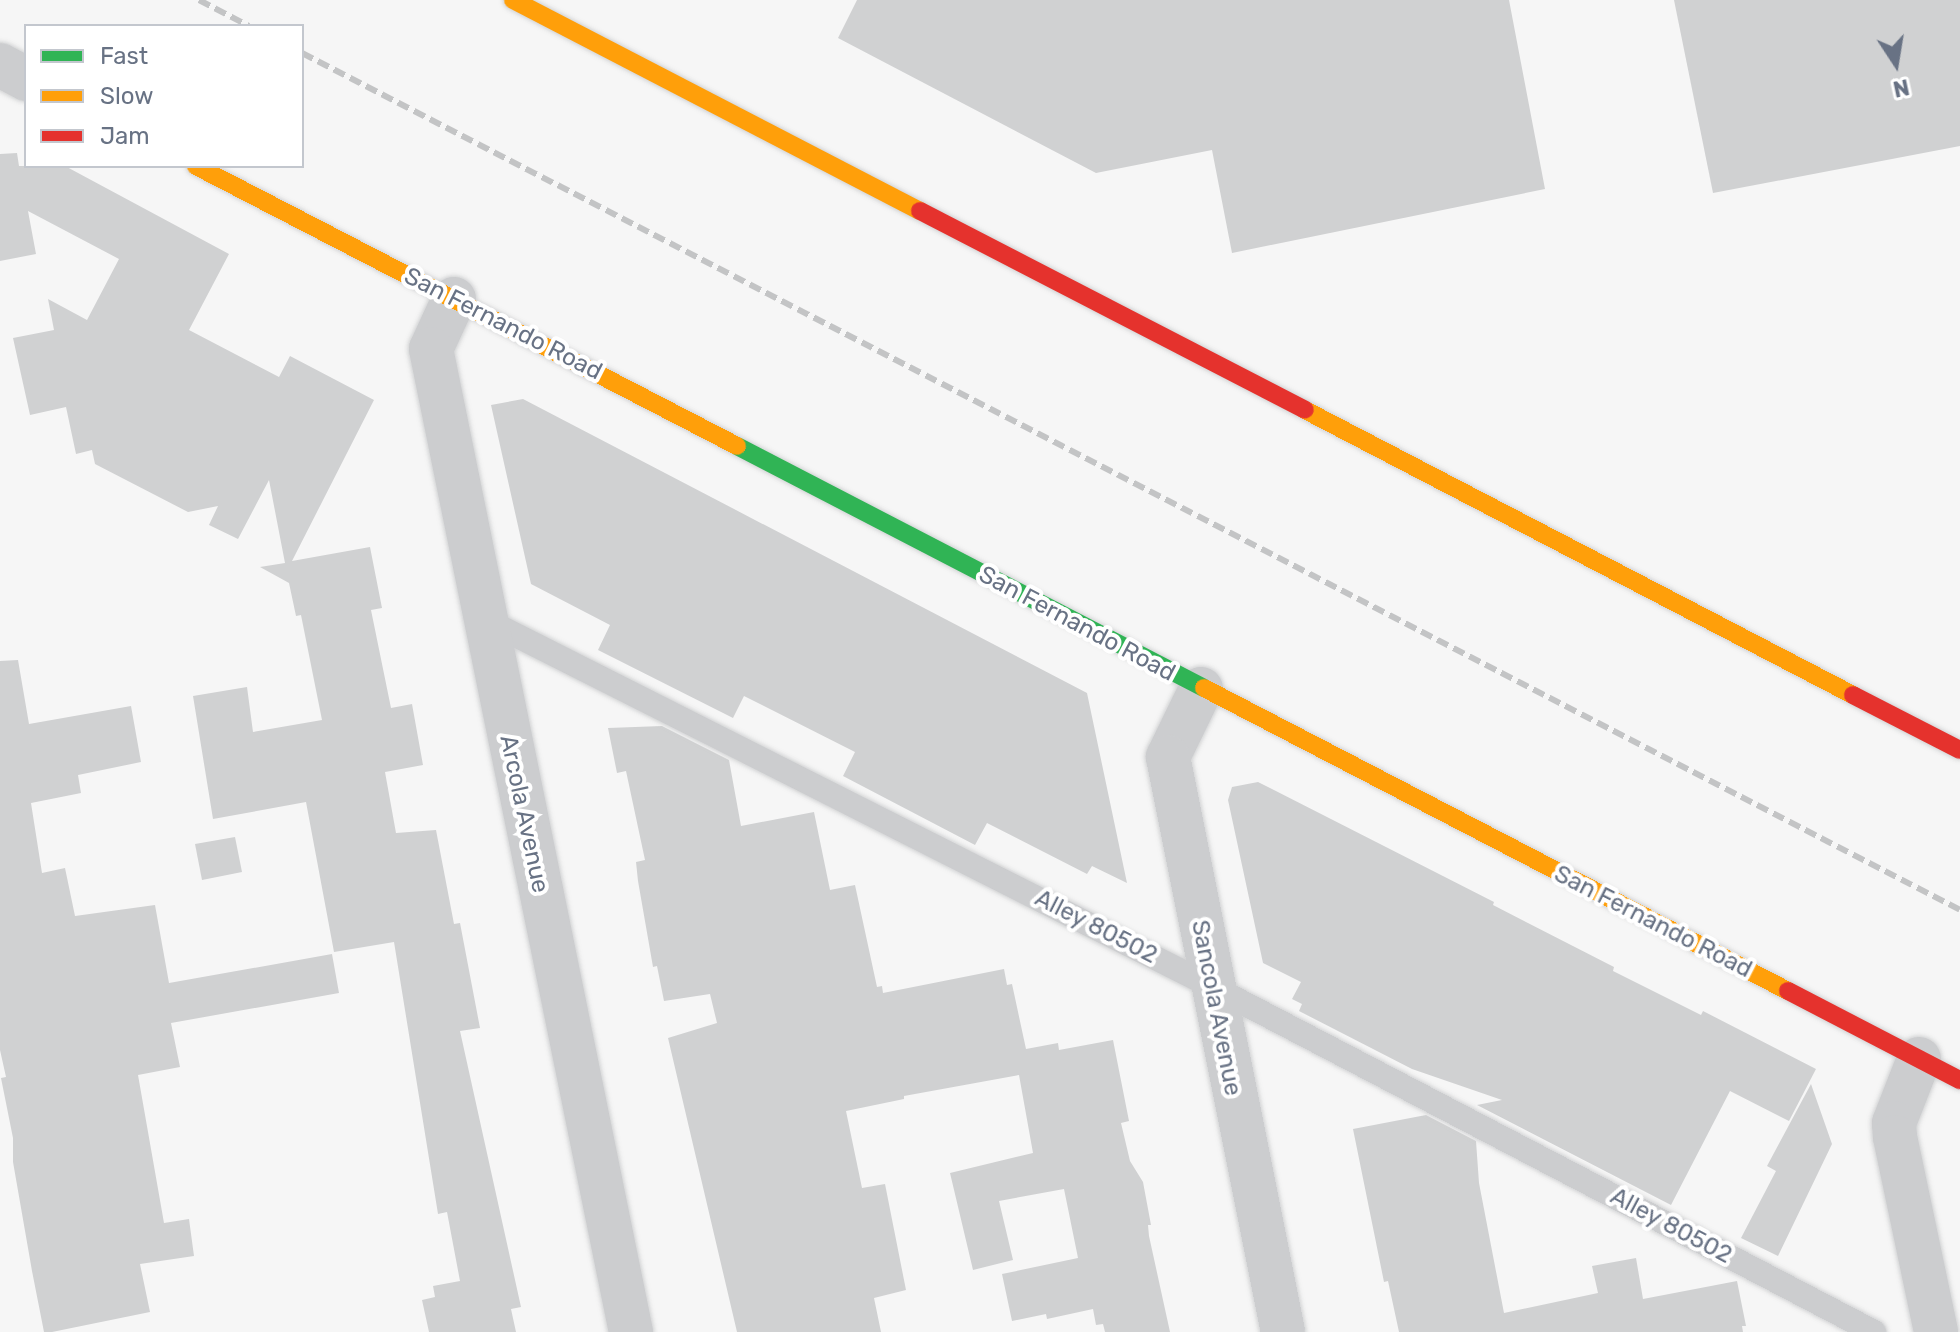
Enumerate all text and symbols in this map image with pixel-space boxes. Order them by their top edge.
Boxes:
legend [24,24,304,168]
north arrow [1856,24,1936,104]
text: Fast [100,42,148,70]
text: N [1891,73,1912,103]
text: Slow [100,82,153,110]
text: Jam [100,122,150,150]
street label: San Fernando Road [399,262,607,386]
street label: San Fernando Road [974,560,1180,688]
street label: Arcola Avenue [493,732,555,896]
street label: San Fernando Road [1549,860,1757,984]
street label: Alley 80502 [1030,884,1162,970]
street label: Sancola Avenue [1185,918,1247,1098]
street label: Alley 80502 [1605,1182,1737,1270]

